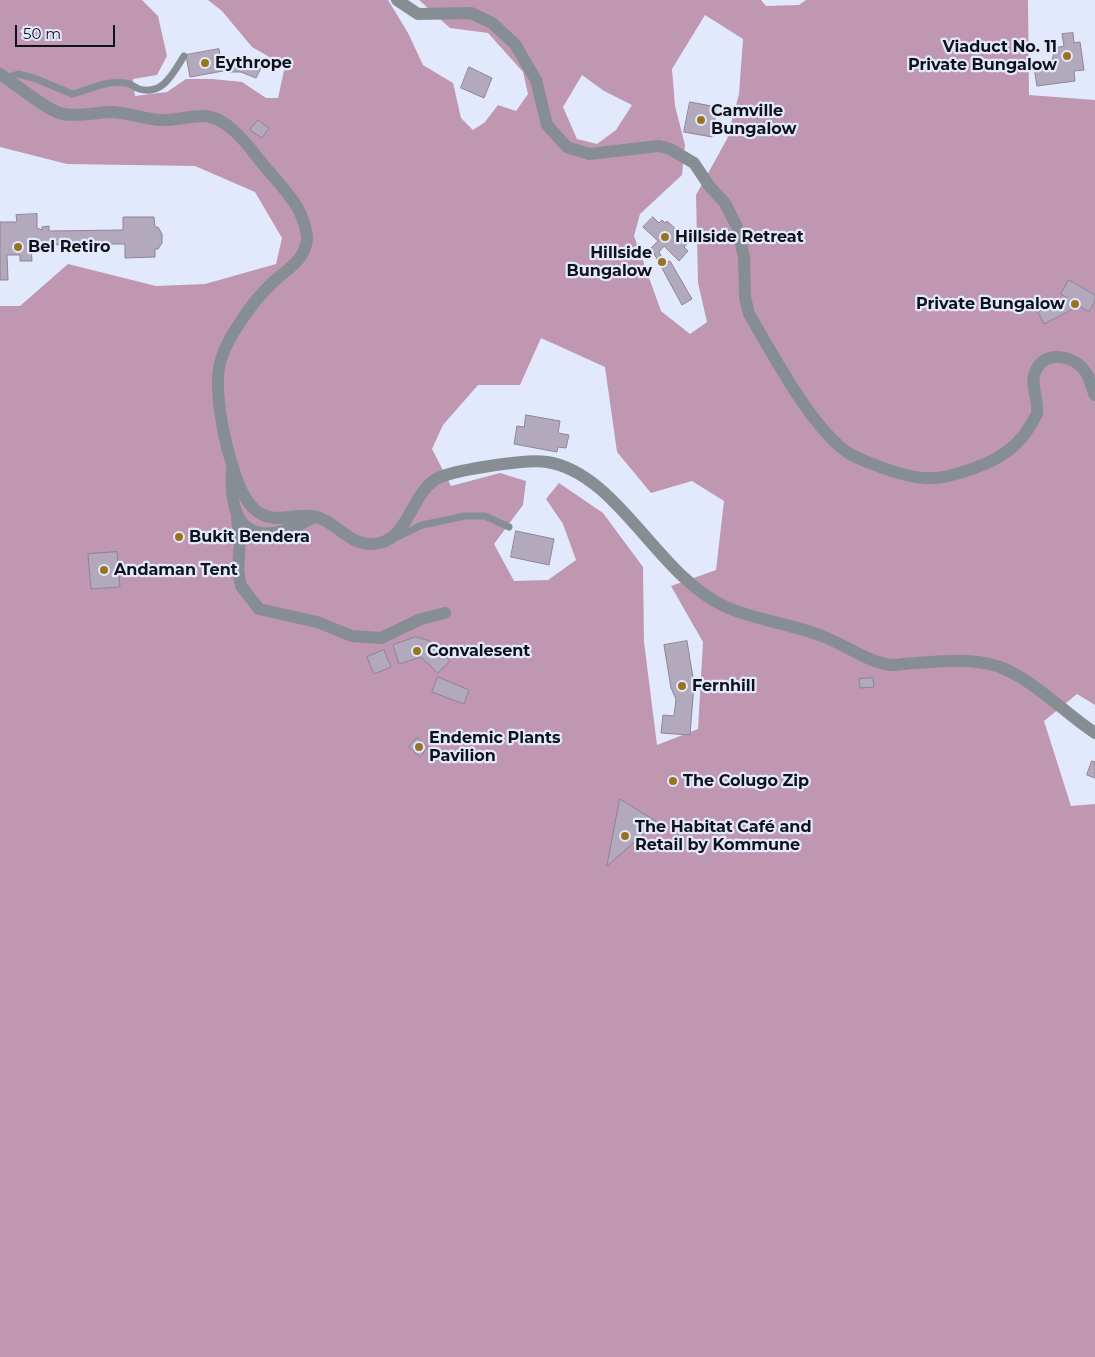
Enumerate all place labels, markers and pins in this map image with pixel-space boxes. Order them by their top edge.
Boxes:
place label: Viaduct No. 11 Private Bungalow [908,37,1057,75]
marker: Viaduct No. 11 Private Bungalow [1061,50,1073,62]
place label: Eythrope [215,53,292,73]
marker: Eythrope [199,57,211,69]
place label: Camville Bungalow [711,101,796,139]
marker: Camville Bungalow [695,114,707,126]
place label: Hillside Retreat [675,227,804,247]
marker: Hillside Retreat [659,231,671,243]
place label: Bel Retiro [28,237,111,257]
marker: Bel Retiro [12,241,24,253]
place label: Hillside Bungalow [567,243,652,281]
marker: Hillside Bungalow [656,256,668,268]
place label: Private Bungalow [916,294,1065,314]
marker: Private Bungalow [1069,298,1081,310]
place label: Bukit Bendera [189,527,310,547]
marker: Bukit Bendera [173,531,185,543]
place label: Andaman Tent [114,560,238,580]
marker: Andaman Tent [98,564,110,576]
place label: Convalesent [427,641,530,661]
marker: Convalesent [411,645,423,657]
place label: Fernhill [692,676,756,696]
marker: Fernhill [676,680,688,692]
place label: Endemic Plants Pavilion [429,728,561,766]
marker: Endemic Plants Pavilion [413,741,425,753]
place label: The Colugo Zip [683,771,809,791]
marker: The Colugo Zip [667,775,679,787]
place label: The Habitat Café and Retail by Kommune [635,817,811,855]
marker: The Habitat Café and Retail by Kommune [619,830,631,842]

